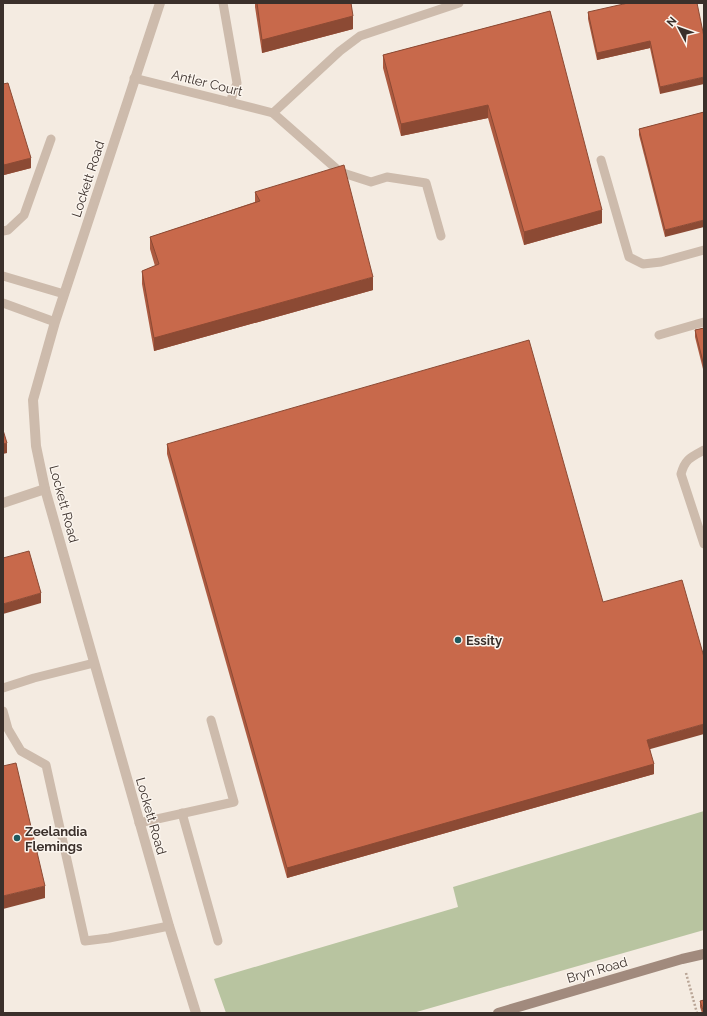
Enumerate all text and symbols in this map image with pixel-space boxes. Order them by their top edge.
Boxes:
north arrow [659,8,699,48]
text: N [664,14,679,29]
street label: Antler Court [170,67,245,99]
street label: Lockett Road [69,139,107,219]
street label: Lockett Road [46,464,82,544]
place label: Essity [466,633,502,648]
marker: Essity [453,635,463,645]
street label: Lockett Road [133,776,169,856]
place label: Zeelandia Flemings [25,824,88,854]
marker: Zeelandia Flemings [12,833,22,843]
street label: Bryn Road [565,954,629,986]

